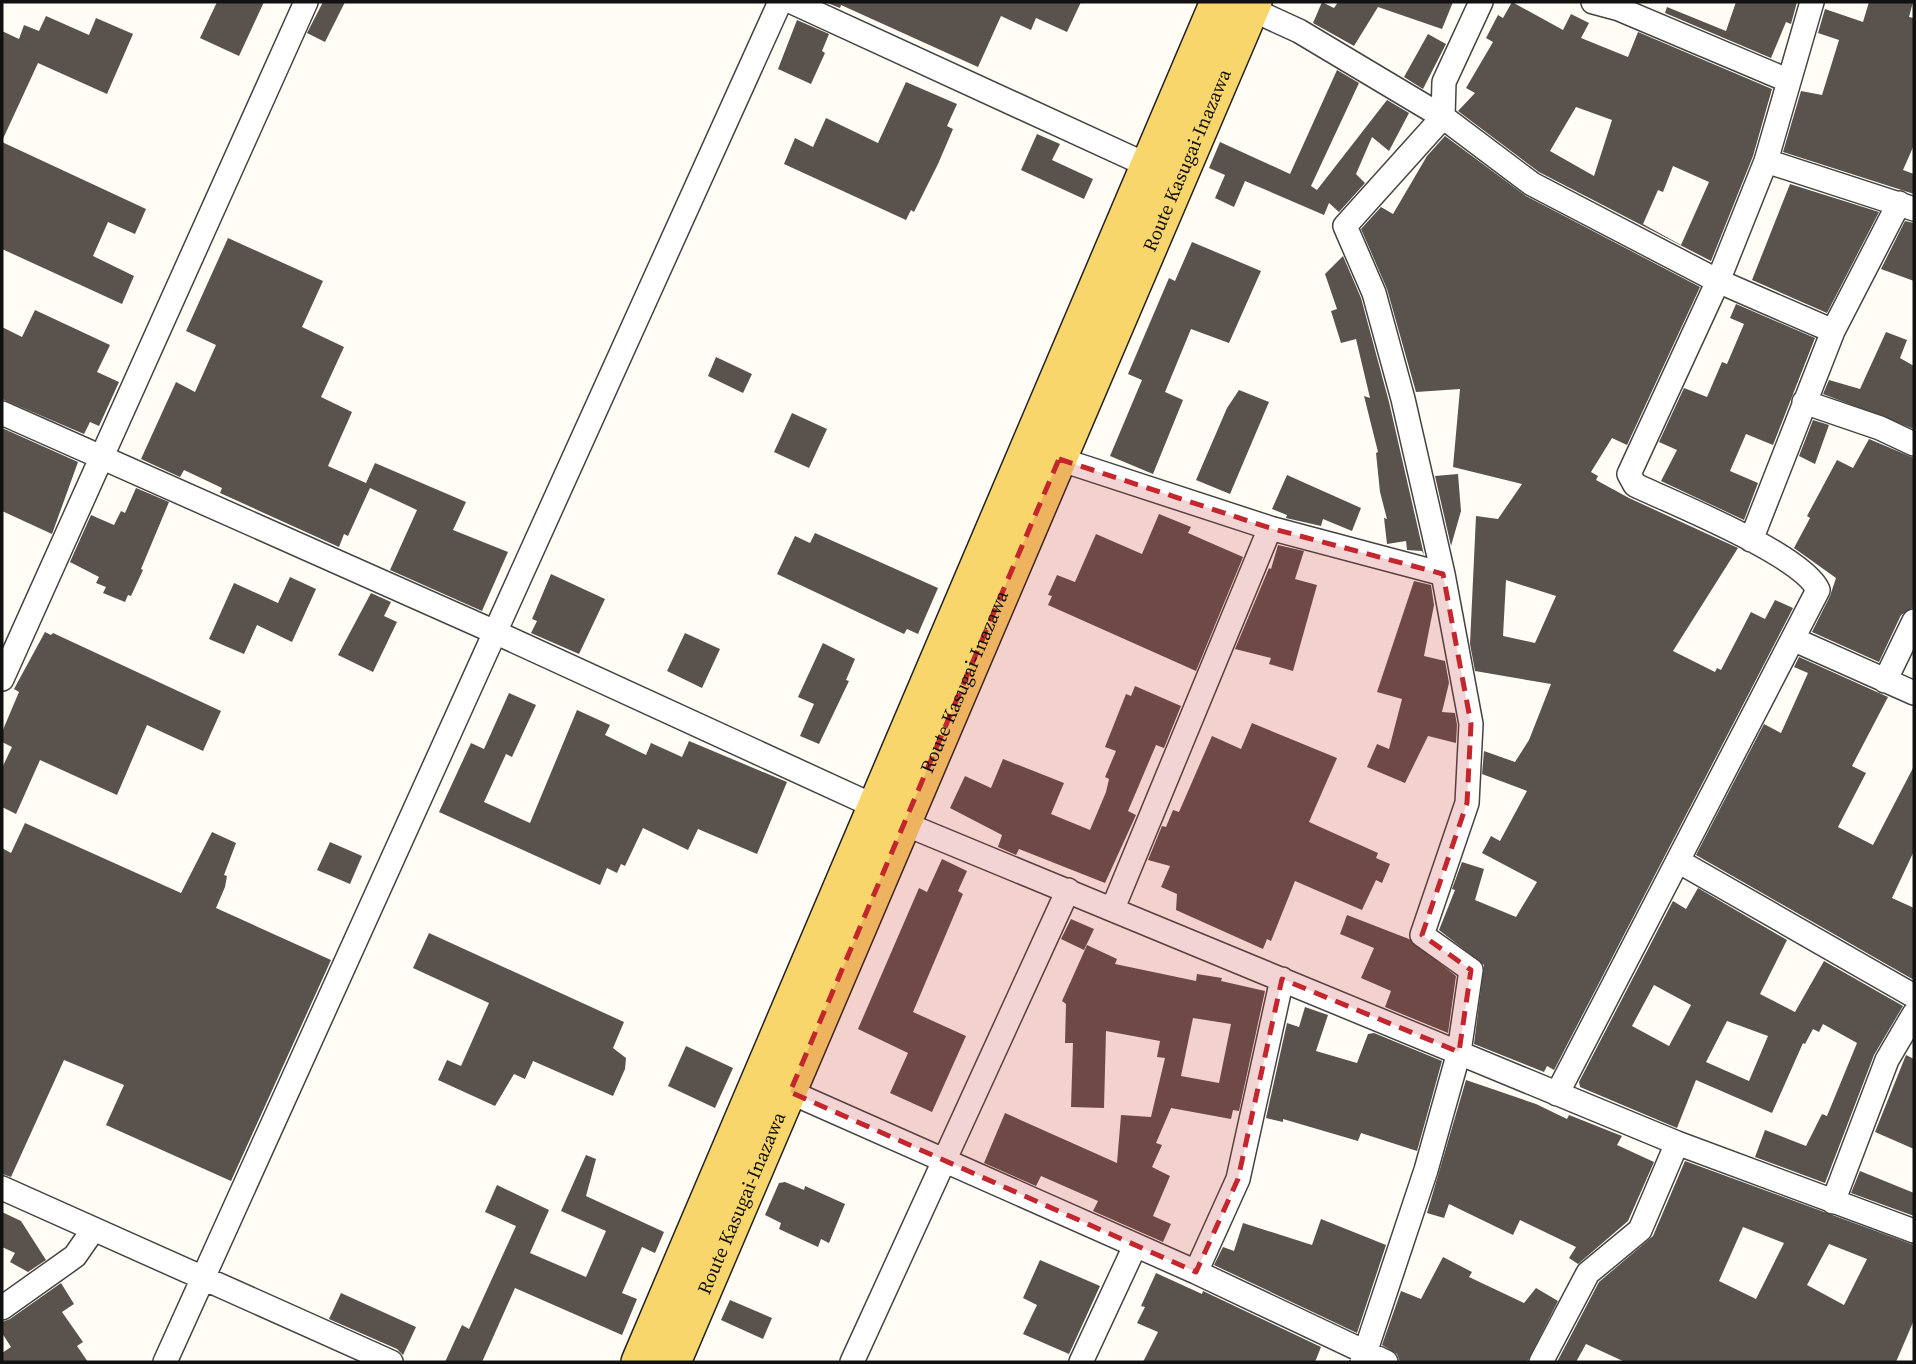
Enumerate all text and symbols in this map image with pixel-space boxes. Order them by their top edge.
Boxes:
street label: Route Kasugai-Inazawa [1136,65,1237,255]
street label: Route Kasugai-Inazawa [913,586,1014,777]
street label: Route Kasugai-Inazawa [691,1107,792,1298]

